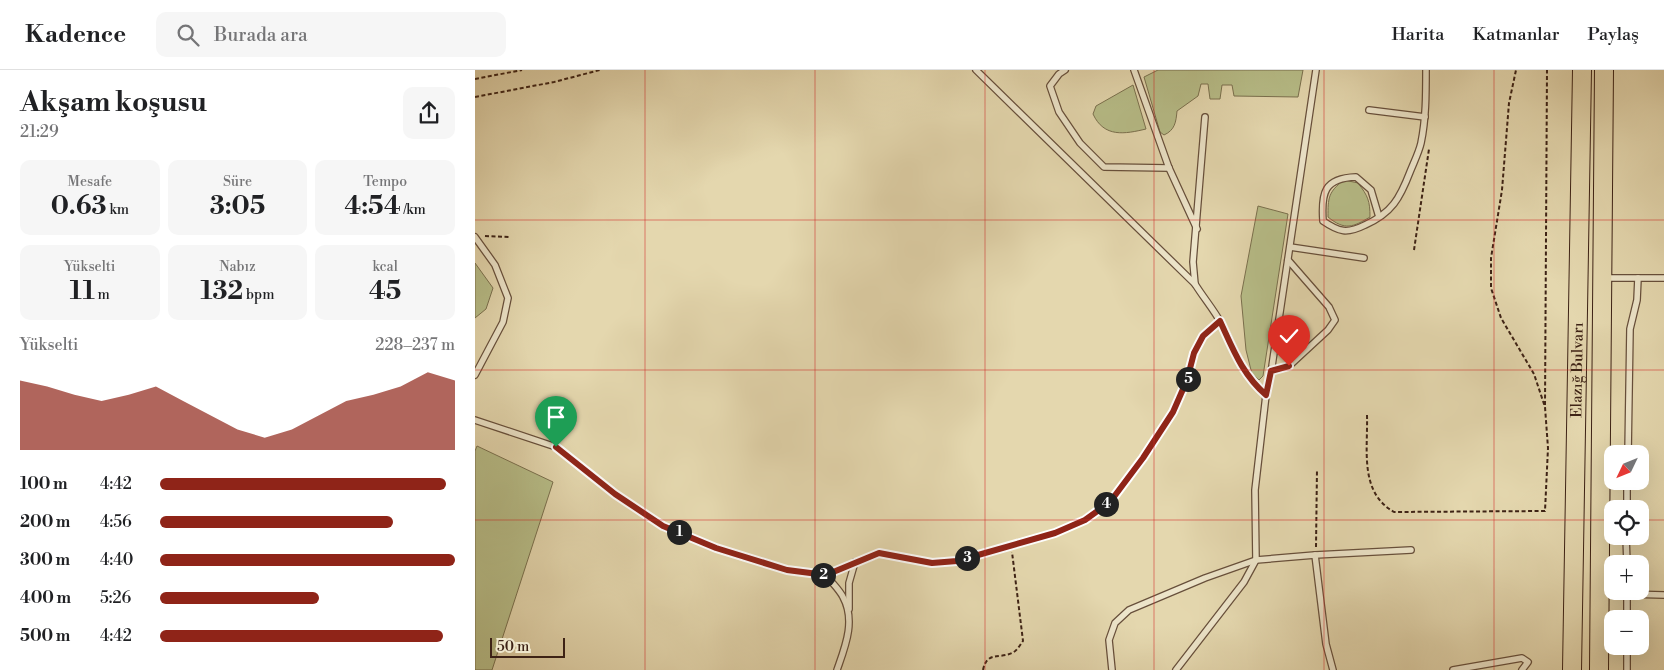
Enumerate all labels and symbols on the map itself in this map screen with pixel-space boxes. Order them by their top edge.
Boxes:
pin [1268,315,1310,366]
street label: Elazığ Bulvarı [1567,322,1587,418]
pin: 5 [1175,366,1201,392]
pin [535,396,577,447]
north arrow [1604,445,1649,490]
pin: 4 [1093,492,1119,516]
pin: 1 [667,520,691,544]
pin: 3 [955,546,979,570]
pin: 2 [811,562,835,588]
scale bar [490,635,565,658]

